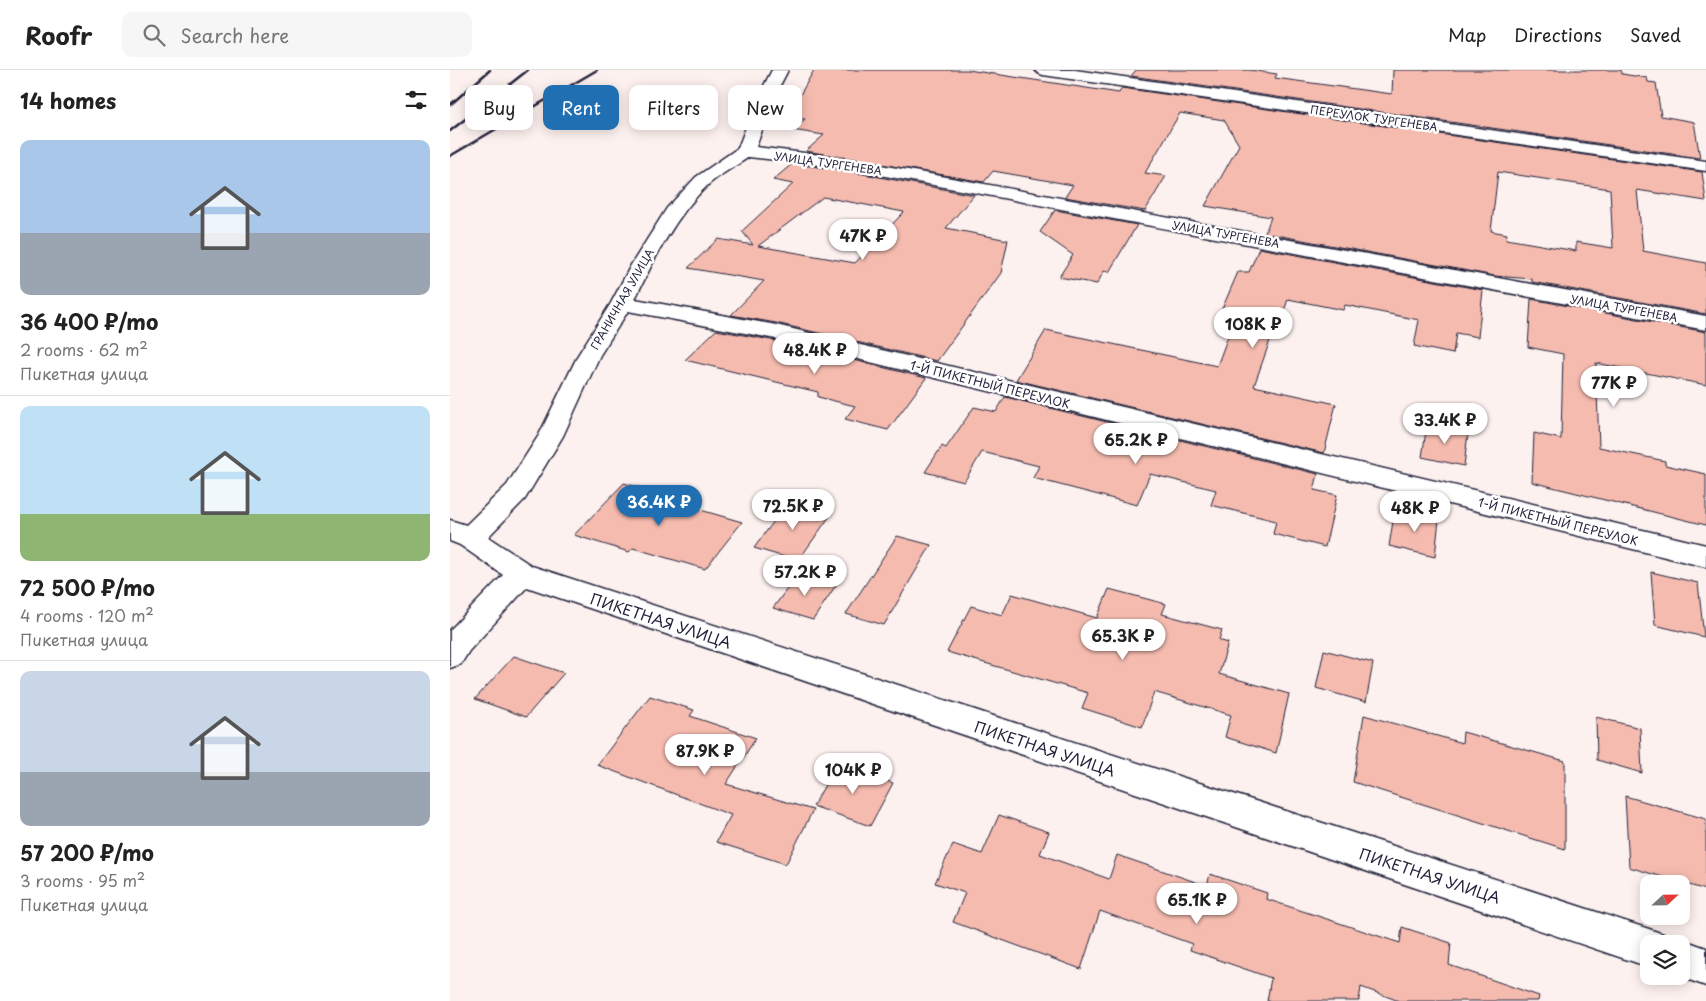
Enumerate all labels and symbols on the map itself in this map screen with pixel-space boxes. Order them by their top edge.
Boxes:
street label: ПЕРЕУЛОК ТУРГЕНЕВА [1309,101,1439,135]
street label: УЛИЦА ТУРГЕНЕВА [773,147,883,179]
street label: УЛИЦА ТУРГЕНЕВА [1171,216,1281,252]
pin: 47K ₽ [828,218,898,261]
street label: ГРАНИЧНАЯ УЛИЦА [586,245,658,353]
street label: УЛИЦА ТУРГЕНЕВА [1569,290,1679,326]
pin: 108K ₽ [1212,306,1294,349]
pin: 48.4K ₽ [769,332,861,375]
street label: 1-Й ПИКЕТНЫЙ ПЕРЕУЛОК [908,355,1072,413]
pin: 77K ₽ [1579,366,1649,408]
pin: 33.4K ₽ [1399,402,1491,445]
pin: 65.2K ₽ [1090,422,1182,465]
pin: 36.4K ₽ [613,484,705,527]
pin: 72.5K ₽ [747,488,839,531]
pin: 48K ₽ [1380,490,1450,533]
street label: 1-Й ПИКЕТНЫЙ ПЕРЕУЛОК [1476,492,1640,550]
pin: 57.2K ₽ [759,554,851,597]
street label: ПИКЕТНАЯ УЛИЦА [588,586,734,654]
pin: 65.3K ₽ [1077,618,1169,661]
street label: ПИКЕТНАЯ УЛИЦА [972,714,1118,782]
pin: 87.9K ₽ [659,734,751,776]
pin: 104K ₽ [812,752,894,795]
street label: ПИКЕТНАЯ УЛИЦА [1357,841,1503,909]
north arrow [1640,875,1690,925]
pin: 65.1K ₽ [1151,882,1243,925]

